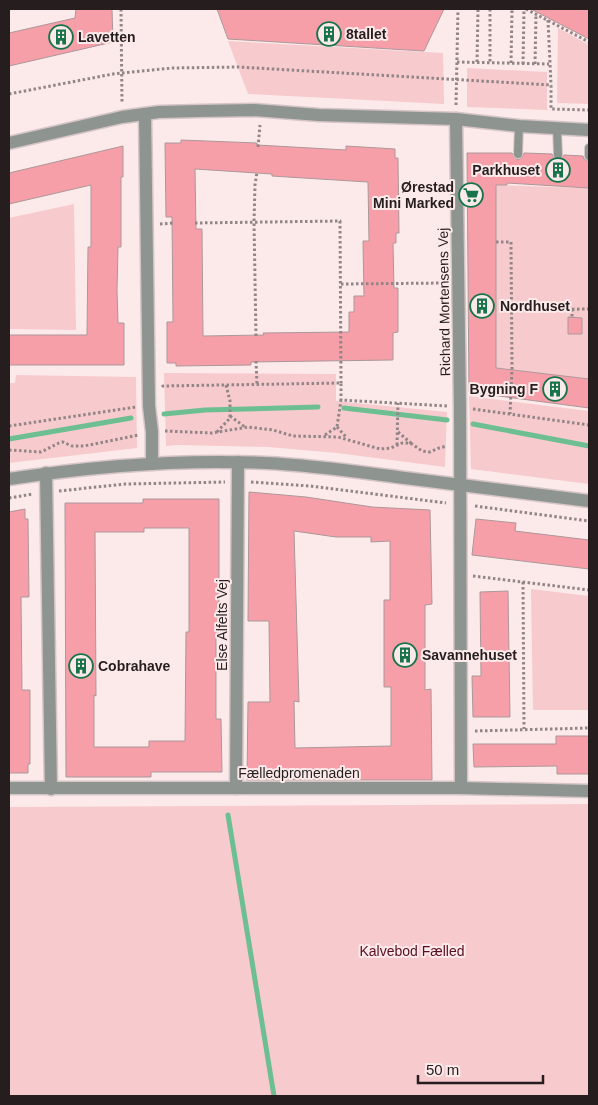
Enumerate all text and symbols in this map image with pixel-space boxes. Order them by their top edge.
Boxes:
building icon: 8tallet [316,21,342,47]
building icon: Lavetten [48,24,74,50]
place label: 8tallet [346,26,387,42]
place label: Lavetten [78,29,136,45]
building icon: Parkhuset [545,157,571,183]
place label: Parkhuset [472,162,540,178]
place label: Ørestad Mini Marked [373,179,454,211]
supermarket icon: Ørestad Mini Marked [458,182,484,208]
street label: Richard Mortensens Vej [435,228,453,376]
building icon: Nordhuset [469,293,495,319]
place label: Nordhuset [500,298,570,314]
building icon: Bygning F [542,376,568,402]
place label: Bygning F [470,381,538,397]
street label: Else Alfelts Vej [214,579,230,671]
building icon: Savannehuset [392,642,418,668]
place label: Savannehuset [422,647,517,663]
building icon: Cobrahave [68,653,94,679]
place label: Cobrahave [98,658,171,674]
street label: Fælledpromenaden [238,765,360,781]
park label: Kalvebod Fælled [359,943,465,959]
scale bar [418,1052,543,1084]
text: 50 m [426,1061,459,1078]

